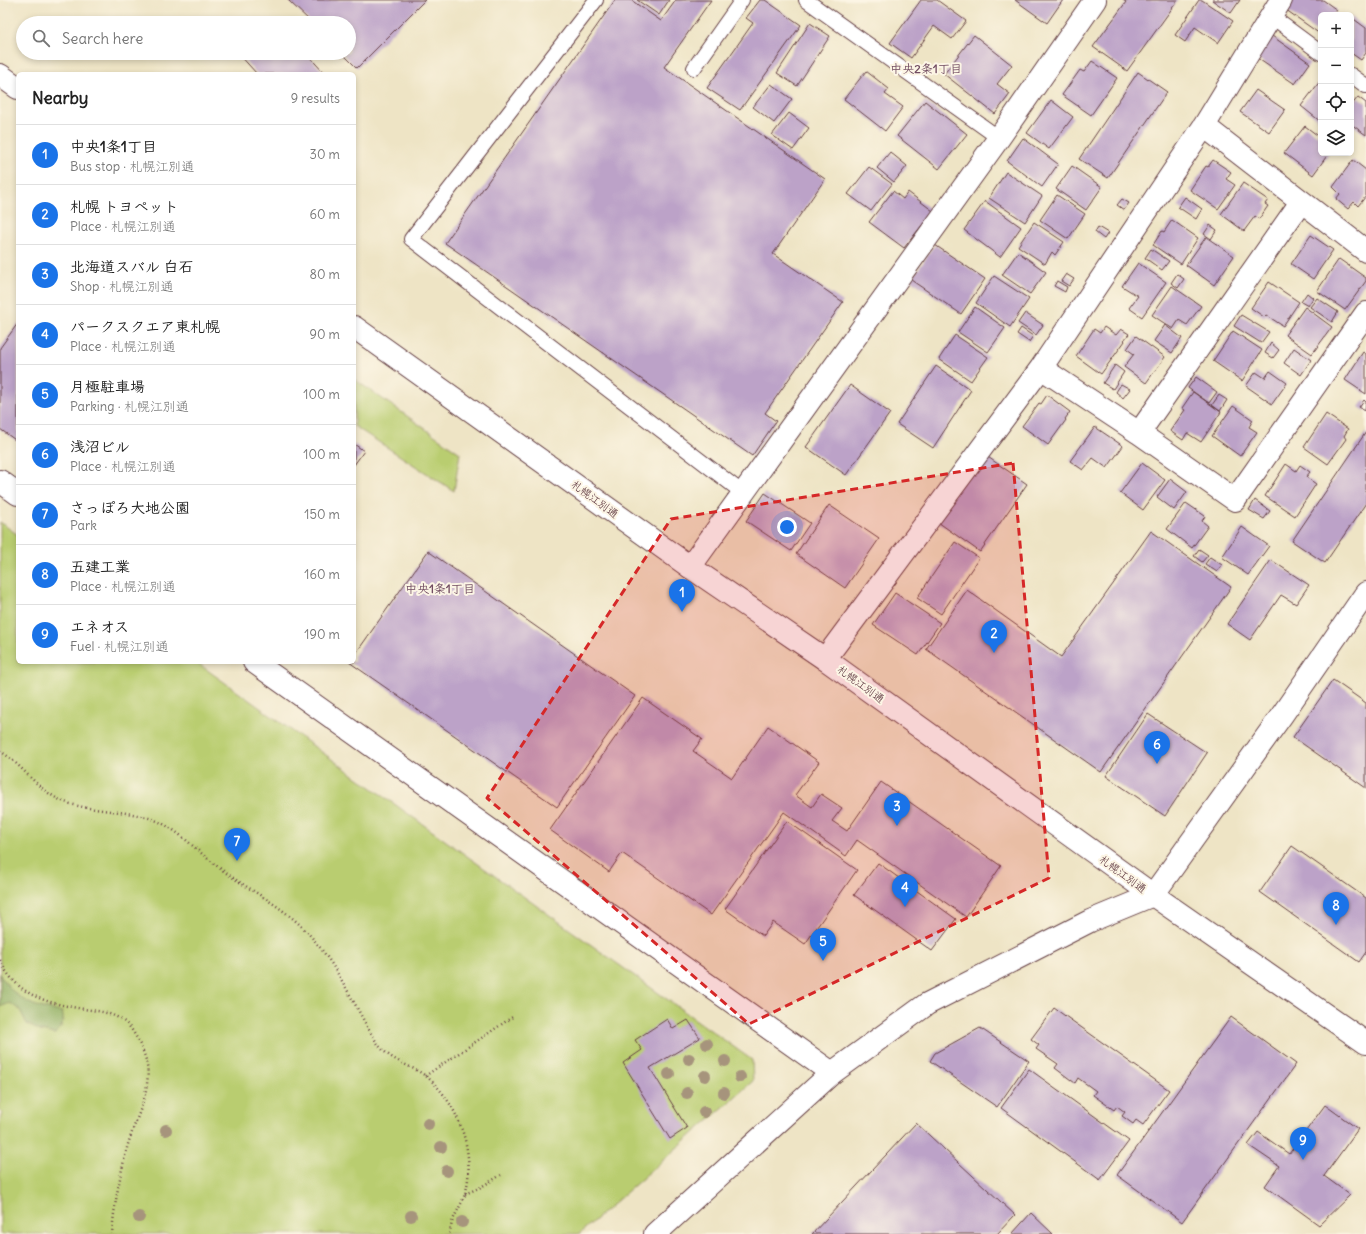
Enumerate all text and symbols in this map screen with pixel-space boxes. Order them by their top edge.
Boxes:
map controls [1318,12,1354,156]
button: + [1318,12,1354,48]
search box [16,16,356,60]
icon: search [30,27,52,49]
text: Search here [62,29,143,48]
button: − [1318,48,1354,84]
district label: 中央2条1丁目 [890,61,962,76]
button: locate [1318,84,1354,120]
text: Nearby [32,87,88,109]
text: 9 results [291,90,340,107]
button: layers [1318,120,1354,156]
text: 中央1条1丁目 [70,137,157,156]
text: 1 [42,146,48,163]
text: 30 m [310,146,340,163]
text: Bus stop · 札幌江別通 [70,158,194,175]
text: 札幌 トヨペット [70,197,179,216]
text: 2 [41,206,49,223]
text: 60 m [309,206,340,223]
text: Place · 札幌江別通 [70,218,176,235]
text: 北海道スバル 白石 [70,257,194,276]
text: 3 [41,266,49,283]
text: 80 m [309,266,340,283]
text: Shop · 札幌江別通 [70,278,174,295]
text: パークスクエア東札幌 [70,317,220,336]
text: 4 [41,326,49,343]
text: 90 m [309,326,340,343]
text: Place · 札幌江別通 [70,338,176,355]
text: 月極駐車場 [70,377,145,396]
text: 5 [41,386,49,403]
text: 100 m [303,386,340,403]
text: Parking · 札幌江別通 [70,398,189,415]
text: 浅沼ビル [70,437,130,456]
text: 6 [41,446,49,463]
text: 100 m [303,446,340,463]
text: Place · 札幌江別通 [70,458,176,475]
street label: 札幌江別通 [569,477,621,521]
text: さっぽろ大地公園 [70,498,190,517]
text: 7 [42,506,48,523]
text: 150 m [304,506,340,523]
text: Park [70,517,97,534]
your location [777,517,797,537]
text: 五建工業 [70,557,130,576]
text: 8 [41,566,49,583]
text: 160 m [304,566,340,583]
text: Place · 札幌江別通 [70,578,176,595]
pin: 1 [669,579,695,612]
district label: 中央1条1丁目 [405,581,475,596]
text: エネオス [70,617,129,636]
pin: 2 [981,620,1007,653]
text: 9 [41,626,49,643]
text: 190 m [304,626,340,643]
text: Fuel · 札幌江別通 [70,638,168,655]
street label: 札幌江別通 [835,662,887,706]
pin: 6 [1144,731,1170,764]
pin: 3 [884,793,910,826]
pin: 7 [224,828,250,861]
street label: 札幌江別通 [1097,852,1149,896]
pin: 4 [892,874,918,907]
pin: 8 [1323,892,1349,925]
pin: 5 [810,928,836,961]
pin: 9 [1290,1127,1316,1160]

